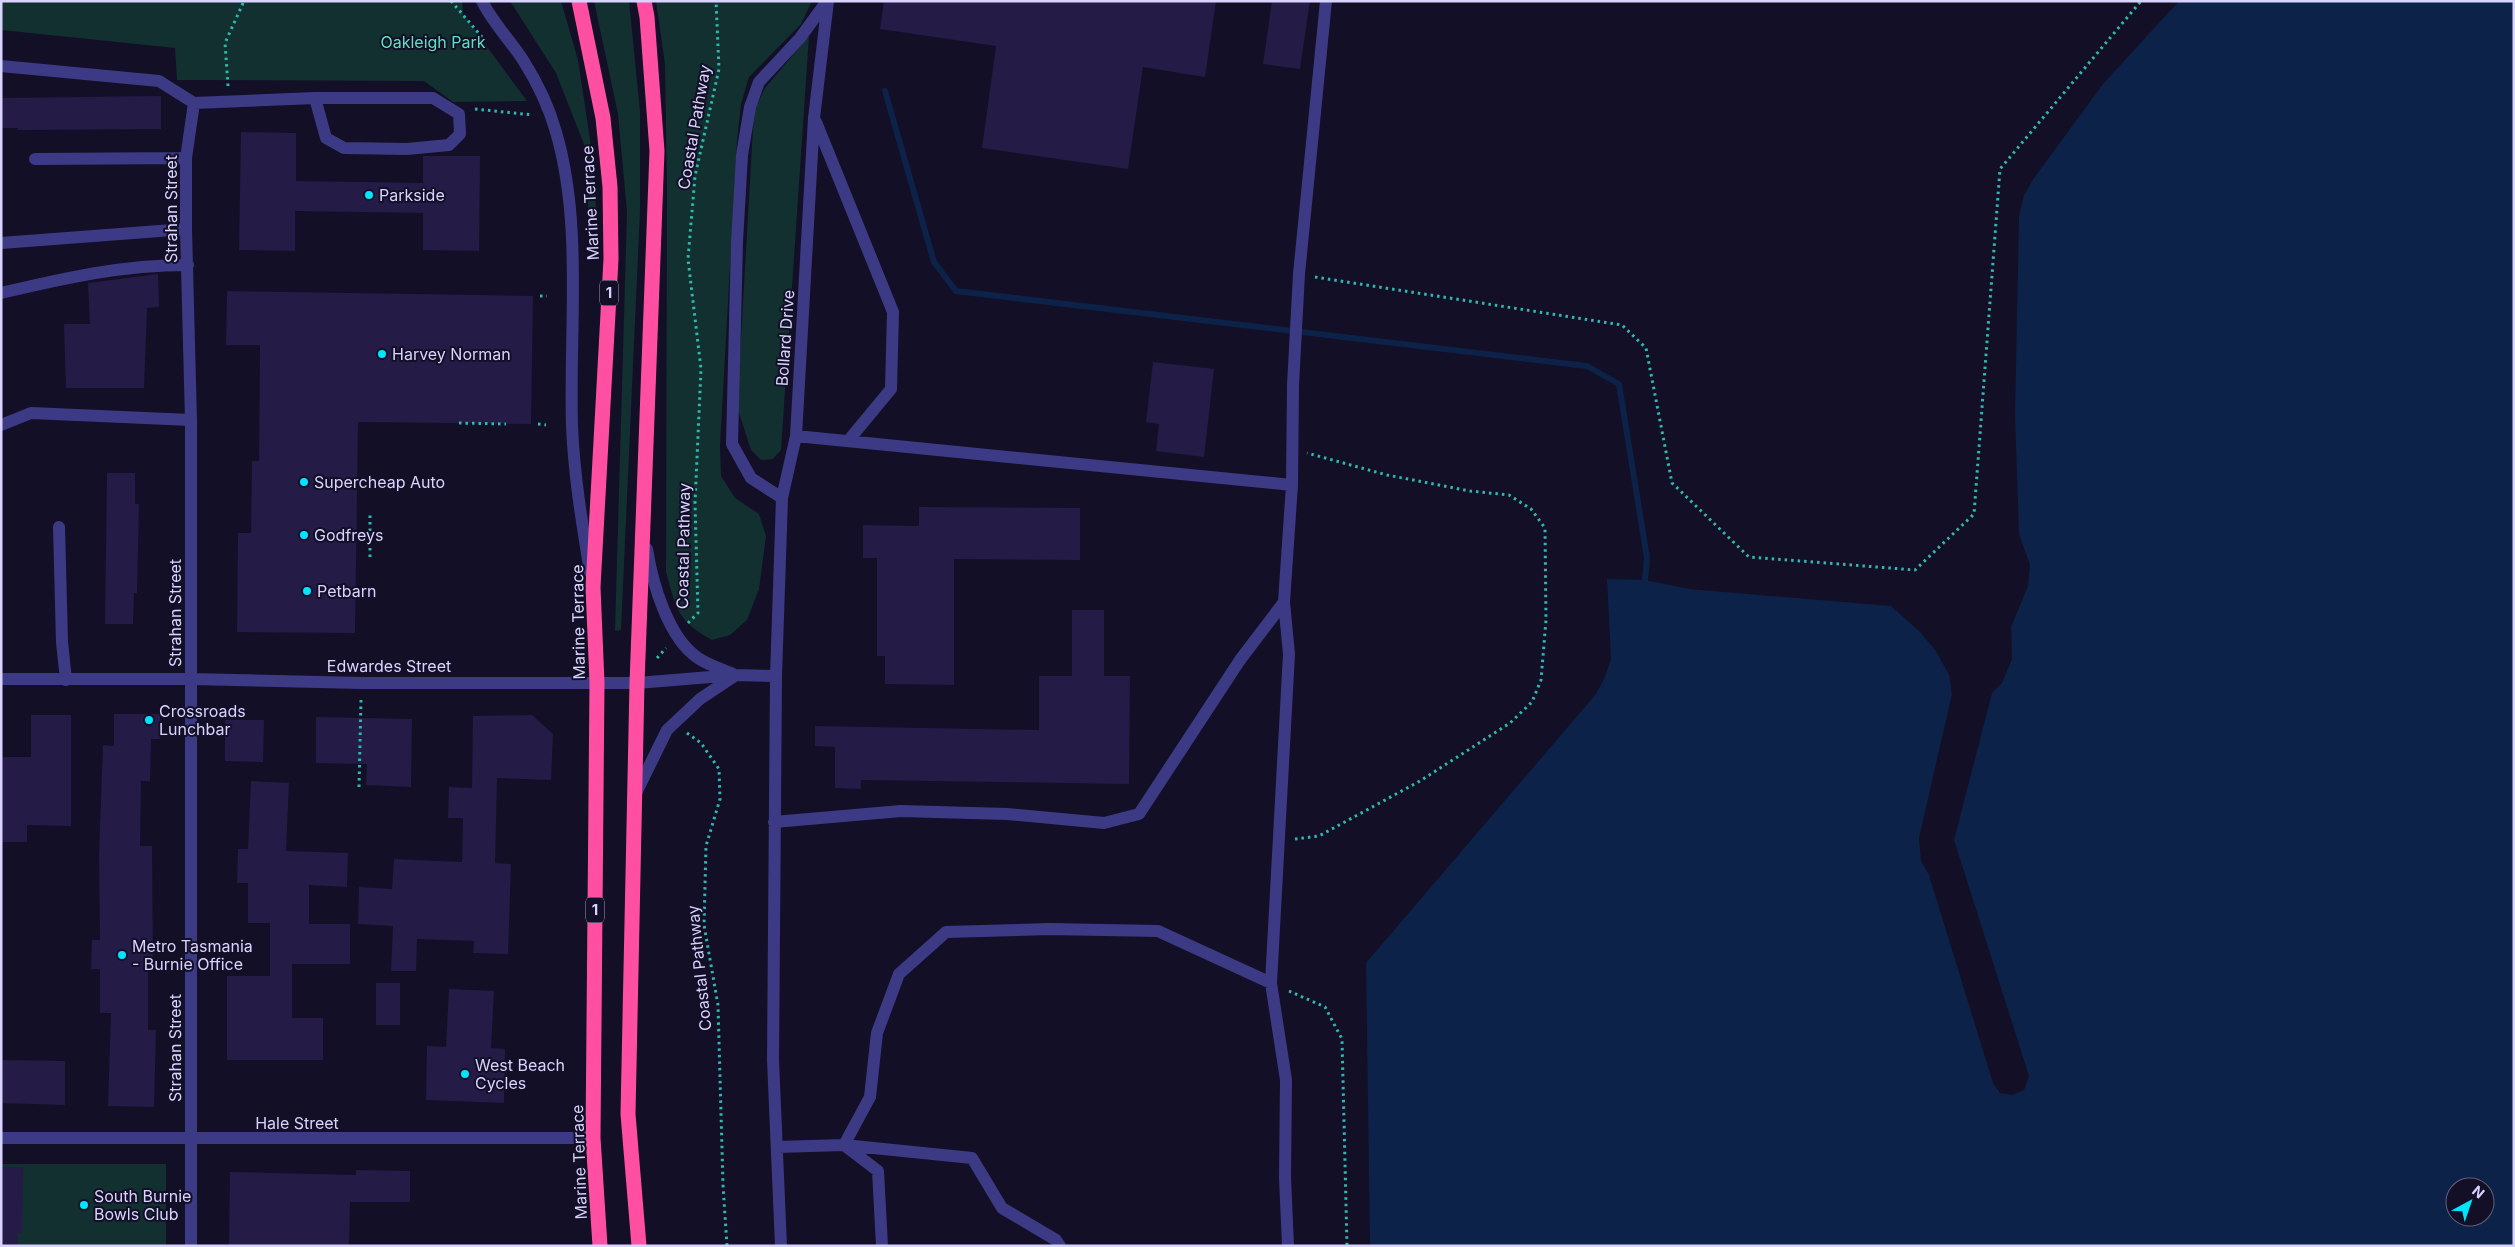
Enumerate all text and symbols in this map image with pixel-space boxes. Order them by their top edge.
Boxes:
park label: Oakleigh Park [380,32,486,52]
street label: Coastal Pathway [673,63,715,191]
street label: Marine Terrace [577,145,603,261]
street label: Strahan Street [161,155,181,263]
place label: Parkside [379,185,445,205]
marker: Parkside [363,189,375,201]
road number: 1 [600,280,618,306]
street label: Bollard Drive [772,289,798,387]
place label: Harvey Norman [392,344,511,364]
marker: Harvey Norman [376,348,388,360]
place label: Supercheap Auto [314,472,445,492]
marker: Supercheap Auto [298,476,310,488]
street label: Coastal Pathway [672,483,694,609]
place label: Godfreys [314,525,383,545]
marker: Godfreys [298,529,310,541]
street label: Strahan Street [165,559,185,667]
street label: Marine Terrace [567,564,589,680]
place label: Petbarn [317,581,376,601]
marker: Petbarn [301,585,313,597]
street label: Edwardes Street [327,656,451,676]
place label: Crossroads Lunchbar [159,701,246,739]
marker: Crossroads Lunchbar [143,714,155,726]
road number: 1 [586,898,604,922]
street label: Coastal Pathway [682,904,716,1032]
place label: Metro Tasmania - Burnie Office [132,936,253,974]
marker: Metro Tasmania - Burnie Office [116,949,128,961]
street label: Strahan Street [165,994,185,1102]
place label: West Beach Cycles [475,1055,565,1093]
marker: West Beach Cycles [459,1068,471,1080]
street label: Marine Terrace [567,1104,591,1220]
street label: Hale Street [255,1113,339,1133]
north arrow [2445,1177,2495,1227]
text: N [2469,1182,2488,1202]
place label: South Burnie Bowls Club [94,1186,191,1224]
marker: South Burnie Bowls Club [78,1199,90,1211]

